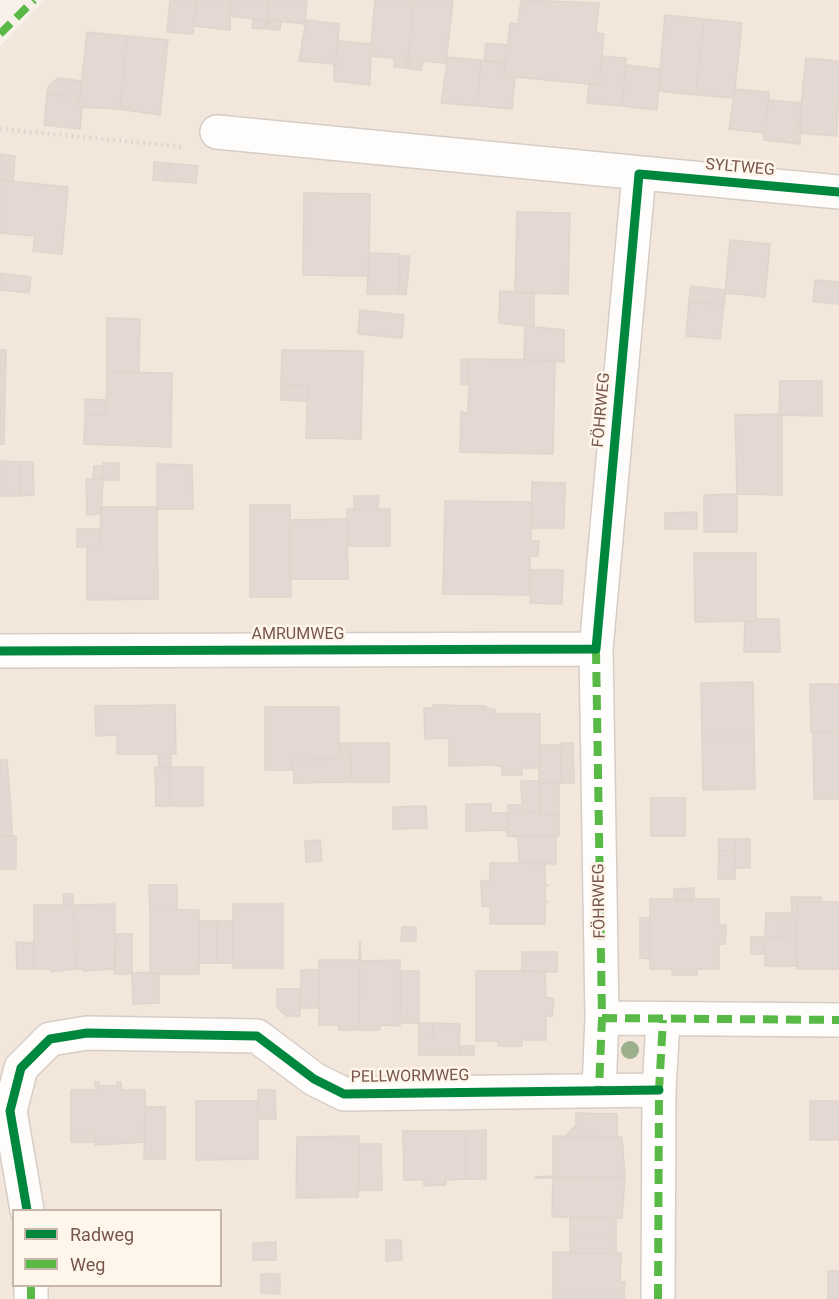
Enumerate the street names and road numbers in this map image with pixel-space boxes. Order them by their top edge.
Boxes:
street label: SYLTWEG [705,155,775,181]
street label: FÖHRWEG [589,372,615,448]
street label: AMRUMWEG [252,625,344,645]
street label: FÖHRWEG [590,863,610,939]
street label: PELLWORMWEG [351,1066,469,1088]

